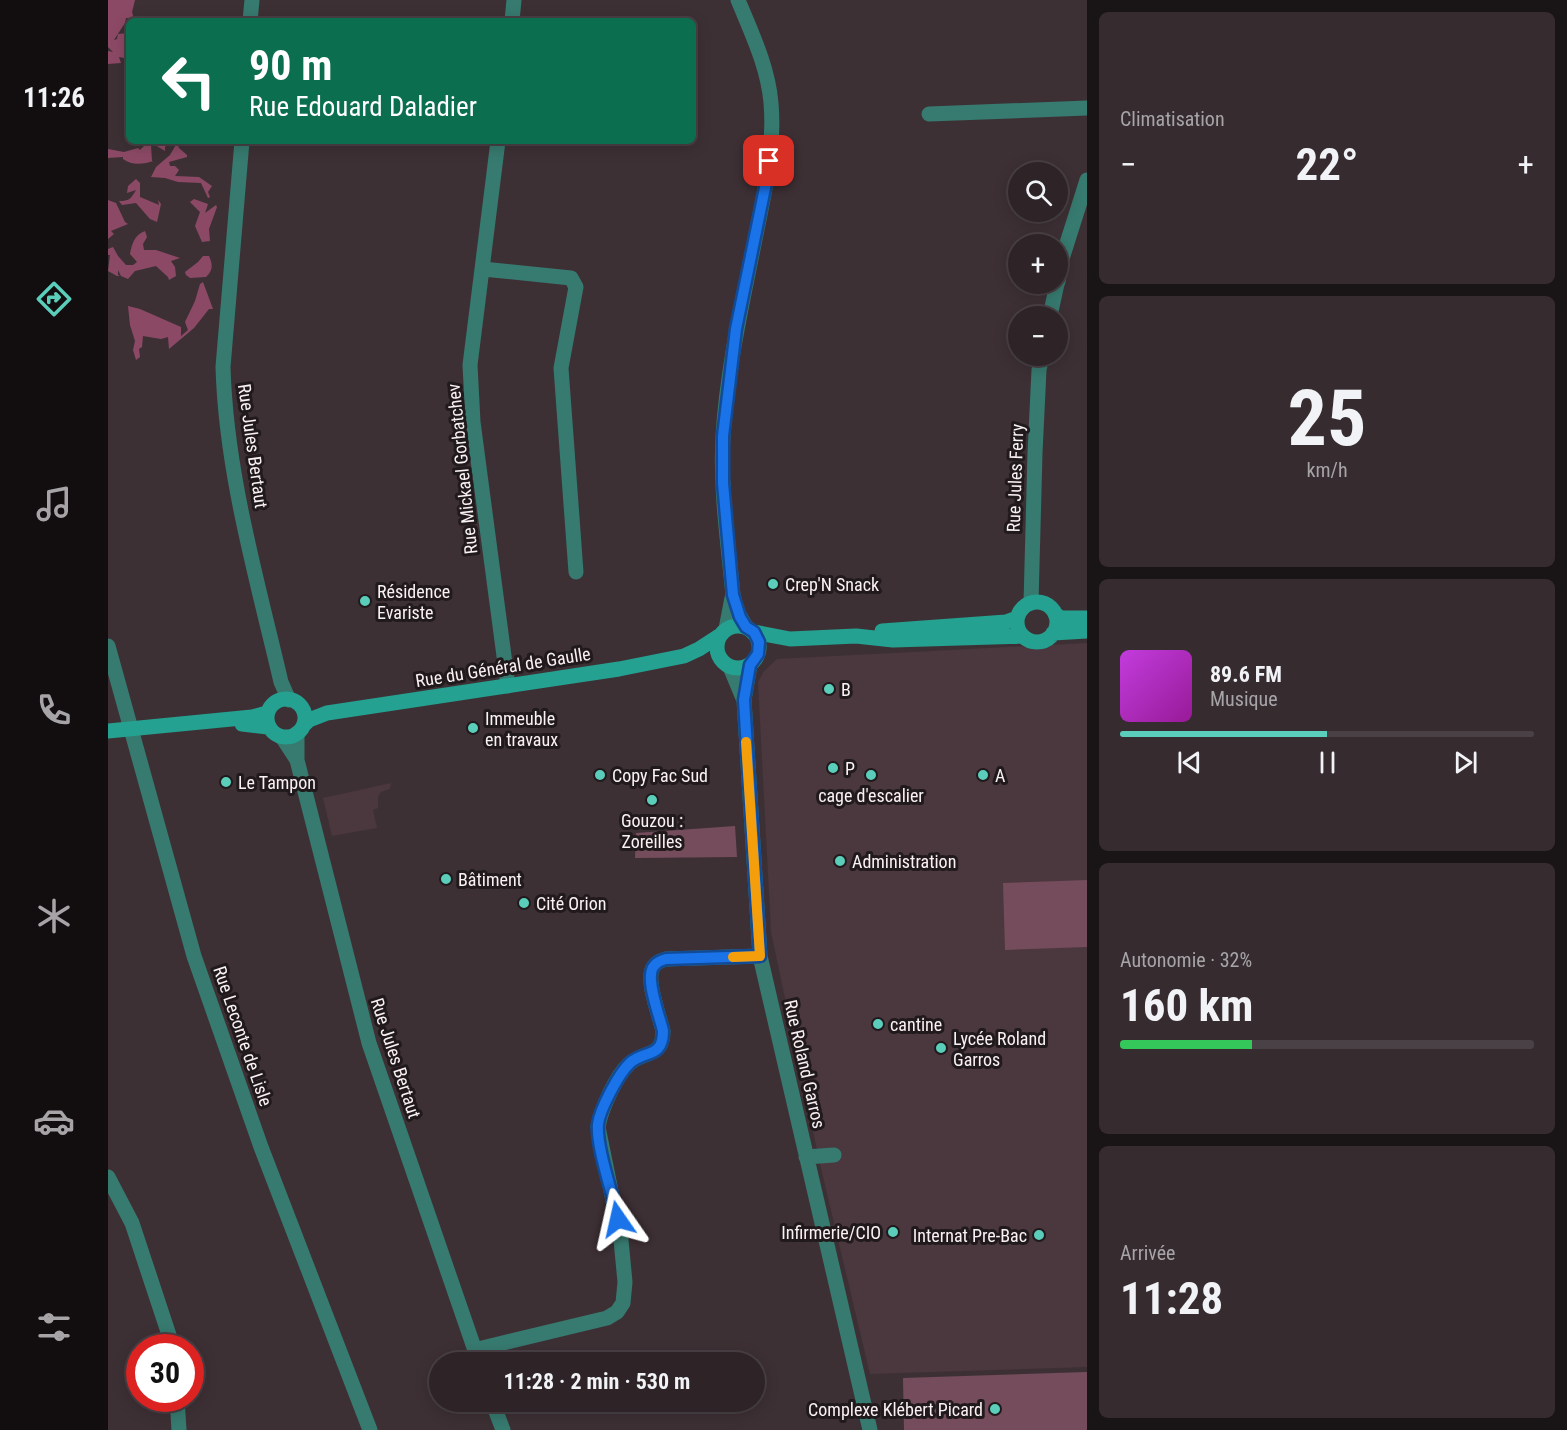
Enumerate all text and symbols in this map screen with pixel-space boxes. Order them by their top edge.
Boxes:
text: 90 m [249,41,332,90]
icon: left [150,42,228,120]
text: 11:26 [23,82,85,114]
text: Rue Edouard Daladier [249,91,477,123]
text: Climatisation [1120,107,1225,131]
pin [743,135,794,186]
text: 22° [1296,138,1359,191]
icon: arrive [752,144,785,177]
text: − [1120,145,1137,184]
text: + [1518,145,1534,184]
map controls [1008,162,1068,366]
button: search [1008,162,1068,222]
button: + [1008,234,1068,294]
icon: directions [33,278,75,320]
button: − [1008,306,1068,366]
text: 25 [1288,373,1366,464]
street label: Rue Jules Bertaut [234,382,272,510]
street label: Rue Mickael Gorbatchev [443,382,481,555]
street label: Rue Jules Ferry [1003,423,1027,533]
text: km/h [1306,458,1348,482]
icon: music [33,483,75,525]
place label: Crep'N Snack [785,574,879,595]
marker: Crep'N Snack [766,577,780,591]
place label: Résidence Evariste [377,581,450,623]
marker: Résidence Evariste [358,594,372,608]
street label: Rue du Général de Gaulle [414,643,592,691]
text: 89.6 FM [1210,662,1282,687]
place label: B [841,679,851,700]
marker: B [822,682,836,696]
text: Musique [1210,687,1278,711]
icon: phone [33,689,75,731]
place label: Immeuble en travaux [485,708,558,750]
marker: Immeuble en travaux [466,721,480,735]
icon: previous [1173,746,1206,779]
icon: pause [1311,746,1344,779]
icon: next [1449,746,1482,779]
place label: P [845,758,855,779]
marker: P [826,761,840,775]
place label: Copy Fac Sud [612,765,708,786]
place label: A [995,765,1006,786]
marker: Copy Fac Sud [593,768,607,782]
marker: cage d'escalier [864,768,878,782]
marker: A [976,768,990,782]
place label: Le Tampon [238,772,316,793]
marker: Le Tampon [219,775,233,789]
place label: cage d'escalier [818,785,924,806]
marker: Gouzou : Zoreilles [645,793,659,807]
place label: Gouzou : Zoreilles [621,810,683,852]
place label: Administration [852,851,956,872]
marker: Administration [833,854,847,868]
place label: Bâtiment [458,869,522,890]
marker: Bâtiment [439,872,453,886]
place label: Cité Orion [536,893,606,914]
icon: climate [33,895,75,937]
marker: Cité Orion [517,896,531,910]
text: Autonomie · 32% [1120,948,1252,972]
street label: Rue Leconte de Lisle [209,963,277,1109]
text: 160 km [1120,979,1253,1032]
street label: Rue Jules Bertaut [367,995,425,1121]
street label: Rue Roland Garros [780,998,830,1130]
place label: cantine [890,1014,942,1035]
marker: cantine [871,1017,885,1031]
place label: Lycée Roland Garros [953,1028,1046,1070]
marker: Lycée Roland Garros [934,1041,948,1055]
icon: car [33,1100,75,1142]
position arrow [586,1187,650,1251]
place label: Infirmerie/CIO [781,1222,881,1243]
marker: Infirmerie/CIO [886,1225,900,1239]
place label: Internat Pre-Bac [913,1225,1027,1246]
marker: Internat Pre-Bac [1032,1228,1046,1242]
text: Arrivée [1120,1241,1176,1265]
text: 11:28 [1120,1272,1223,1325]
icon: filters [33,1306,75,1348]
speed limit sign: 30 [126,1334,204,1412]
text: 11:28 · 2 min · 530 m [504,1369,690,1394]
place label: Complexe Klébert Picard [808,1399,983,1420]
marker: Complexe Klébert Picard [988,1402,1002,1416]

